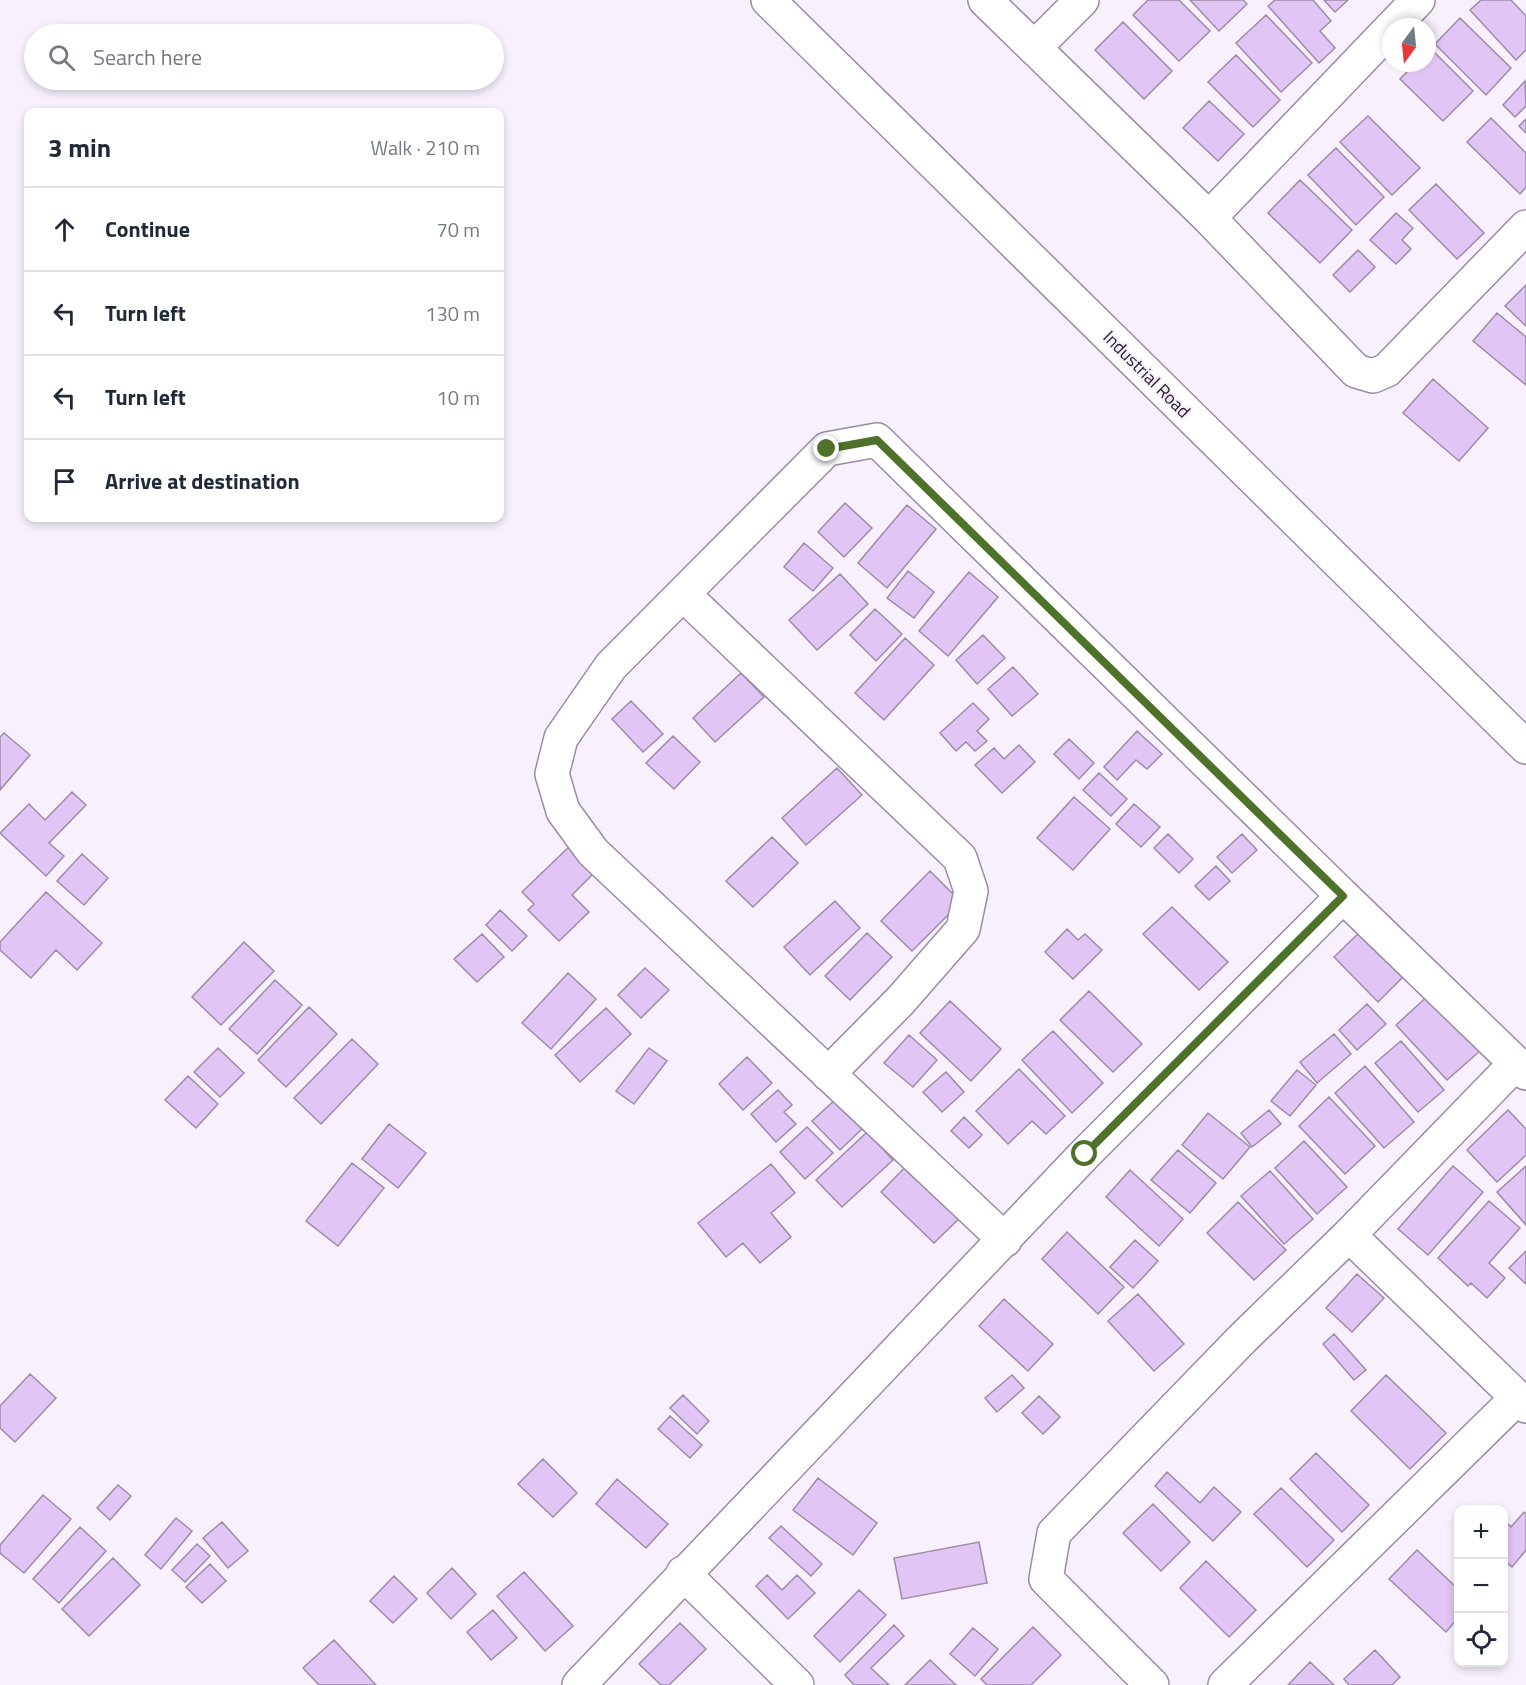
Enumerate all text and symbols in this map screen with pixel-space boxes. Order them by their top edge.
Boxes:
north arrow [1382,18,1436,72]
search box [24,24,504,90]
text: Search here [93,40,202,74]
icon: search [45,41,78,74]
text: 3 min [48,128,111,167]
text: Walk · 210 m [371,132,480,163]
text: Continue [105,212,190,246]
icon: ahead [48,213,81,246]
text: 70 m [436,214,480,245]
text: Turn left [105,296,186,330]
icon: left [48,297,81,330]
text: 130 m [425,298,480,329]
street label: Industrial Road [1097,324,1197,424]
text: Turn left [105,380,186,414]
icon: left [48,381,81,414]
text: 10 m [436,382,480,413]
route end [813,435,839,461]
text: Arrive at destination [105,464,300,498]
icon: arrive [48,465,81,498]
route start [1071,1140,1097,1166]
map controls [1454,1505,1508,1667]
button: + [1454,1505,1508,1559]
button: − [1454,1559,1508,1613]
button: locate [1454,1613,1508,1667]

